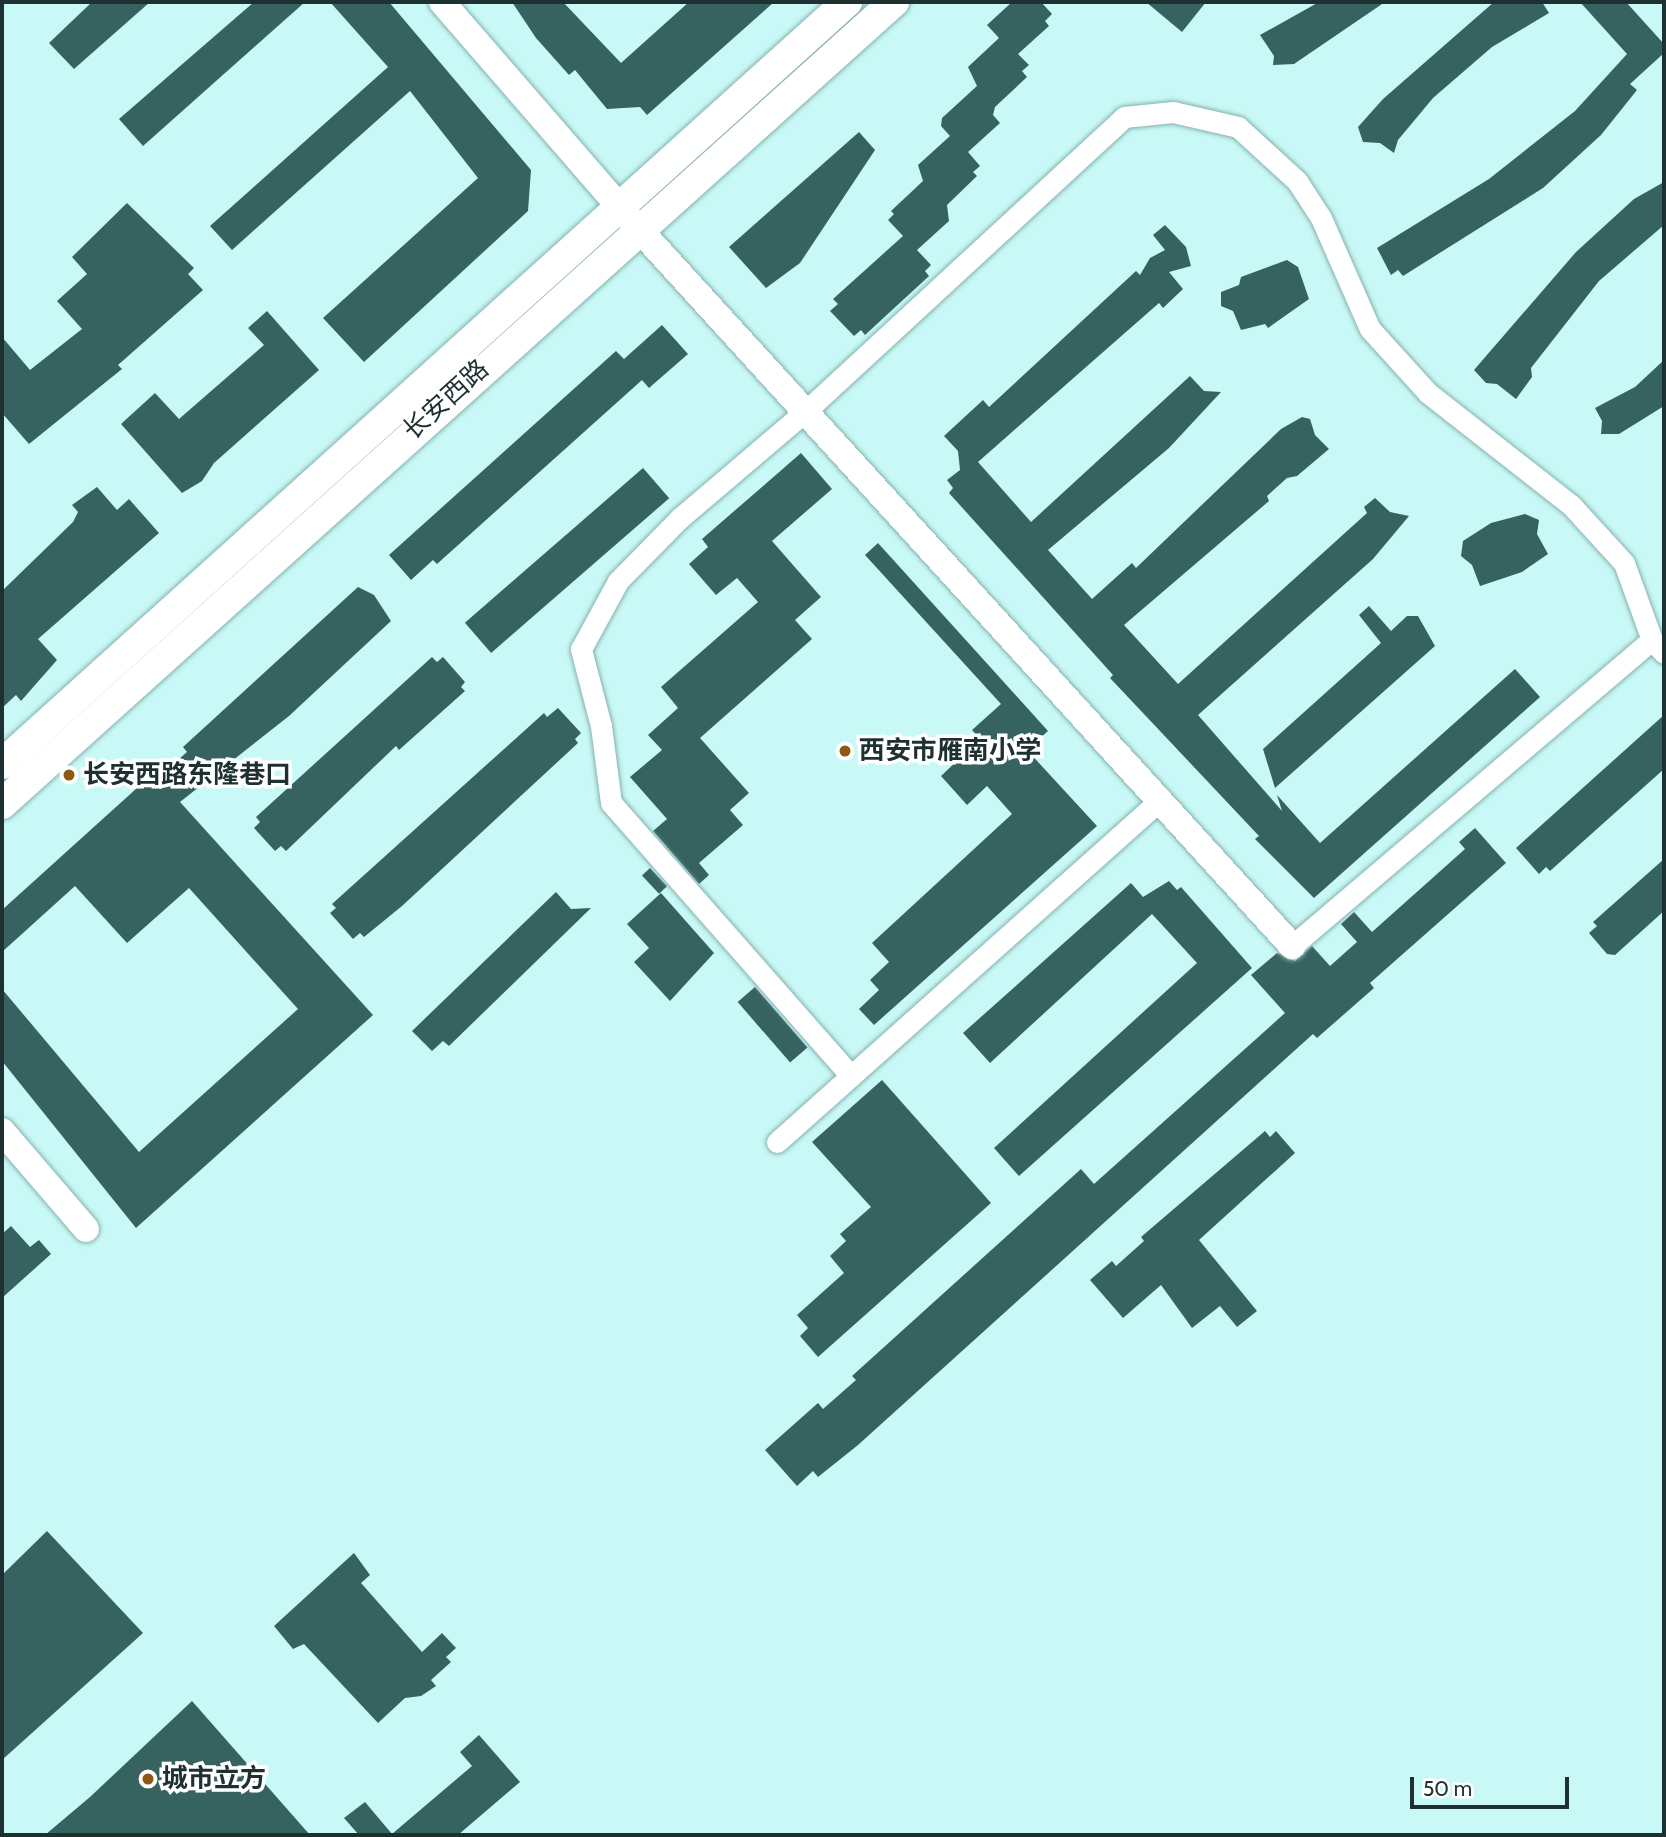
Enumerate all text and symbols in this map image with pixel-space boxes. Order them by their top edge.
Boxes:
street label: 长安西路 [397,354,495,446]
place label: 西安市雁南小学 [859,735,1041,767]
marker: 西安市雁南小学 [837,743,853,759]
place label: 长安西路东隆巷口 [83,759,291,791]
marker: 长安西路东隆巷口 [61,767,77,783]
place label: 城市立方 [162,1763,266,1795]
scale bar [1414,1764,1573,1808]
marker: 城市立方 [140,1771,156,1787]
text: 50 m [1423,1776,1472,1801]

